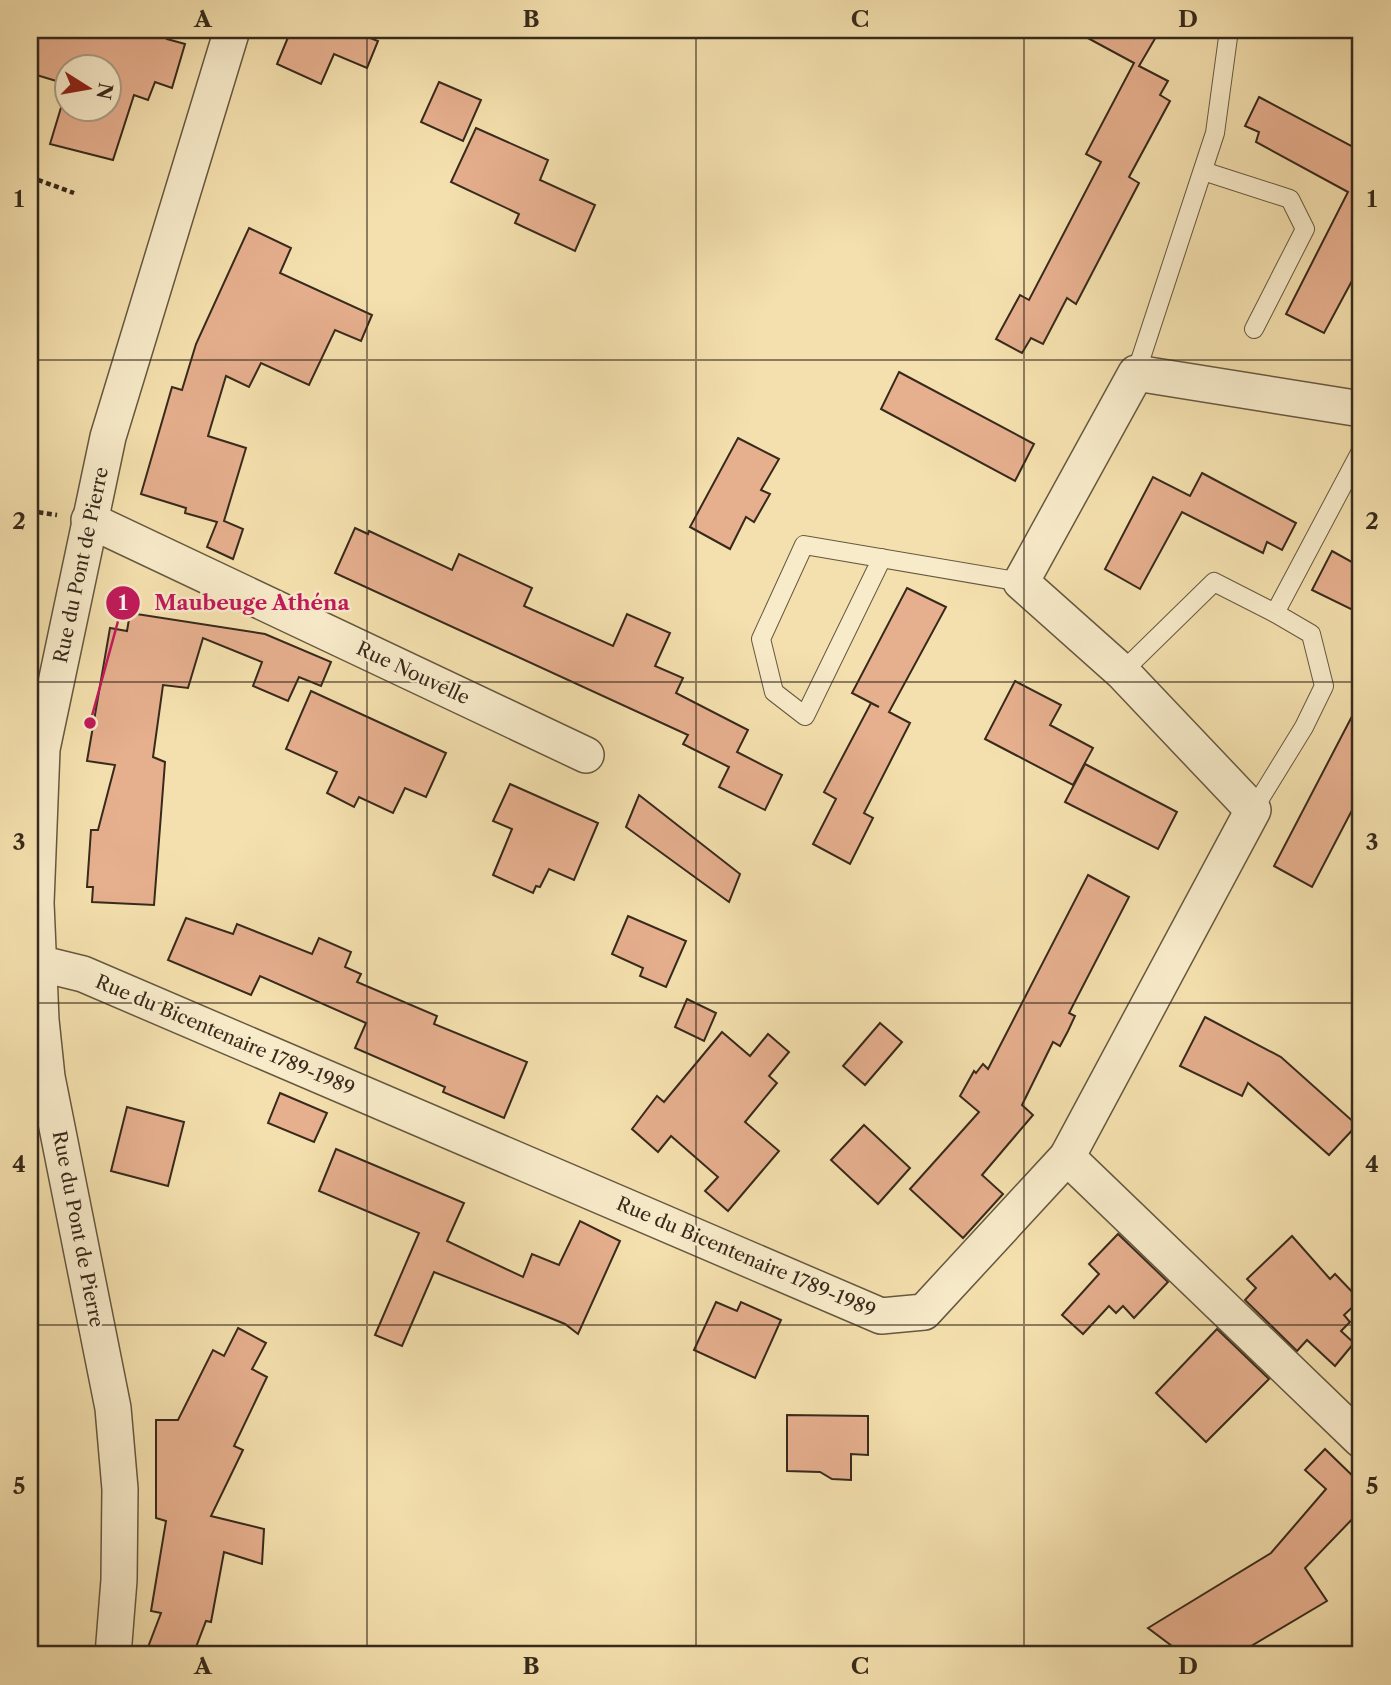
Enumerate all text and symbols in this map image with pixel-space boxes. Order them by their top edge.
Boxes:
text: A [193,5,213,33]
text: B [522,5,540,33]
text: C [851,5,869,33]
text: D [1178,5,1198,33]
north arrow [52,52,122,122]
text: N [91,81,117,101]
text: 1 [14,185,25,213]
text: 1 [1367,185,1378,213]
street label: Rue du Pont de Pierre [49,465,113,665]
text: 2 [12,507,26,535]
text: 2 [1365,507,1379,535]
callout: Maubeuge Athéna [105,582,364,624]
text: 1 [118,590,128,615]
text: Maubeuge Athéna [154,590,350,615]
street label: Rue Nouvelle [353,637,473,709]
text: 3 [13,828,26,856]
text: 3 [1366,828,1379,856]
street label: Rue du Bicentenaire 1789-1989 [92,970,358,1100]
street label: Rue du Pont de Pierre [48,1129,108,1329]
text: 4 [12,1150,26,1178]
text: 4 [1365,1150,1379,1178]
street label: Rue du Bicentenaire 1789-1989 [613,1192,879,1322]
text: 5 [13,1472,25,1500]
text: 5 [1366,1472,1378,1500]
text: A [193,1652,213,1680]
text: B [522,1652,540,1680]
text: C [851,1652,869,1680]
text: D [1178,1652,1198,1680]

